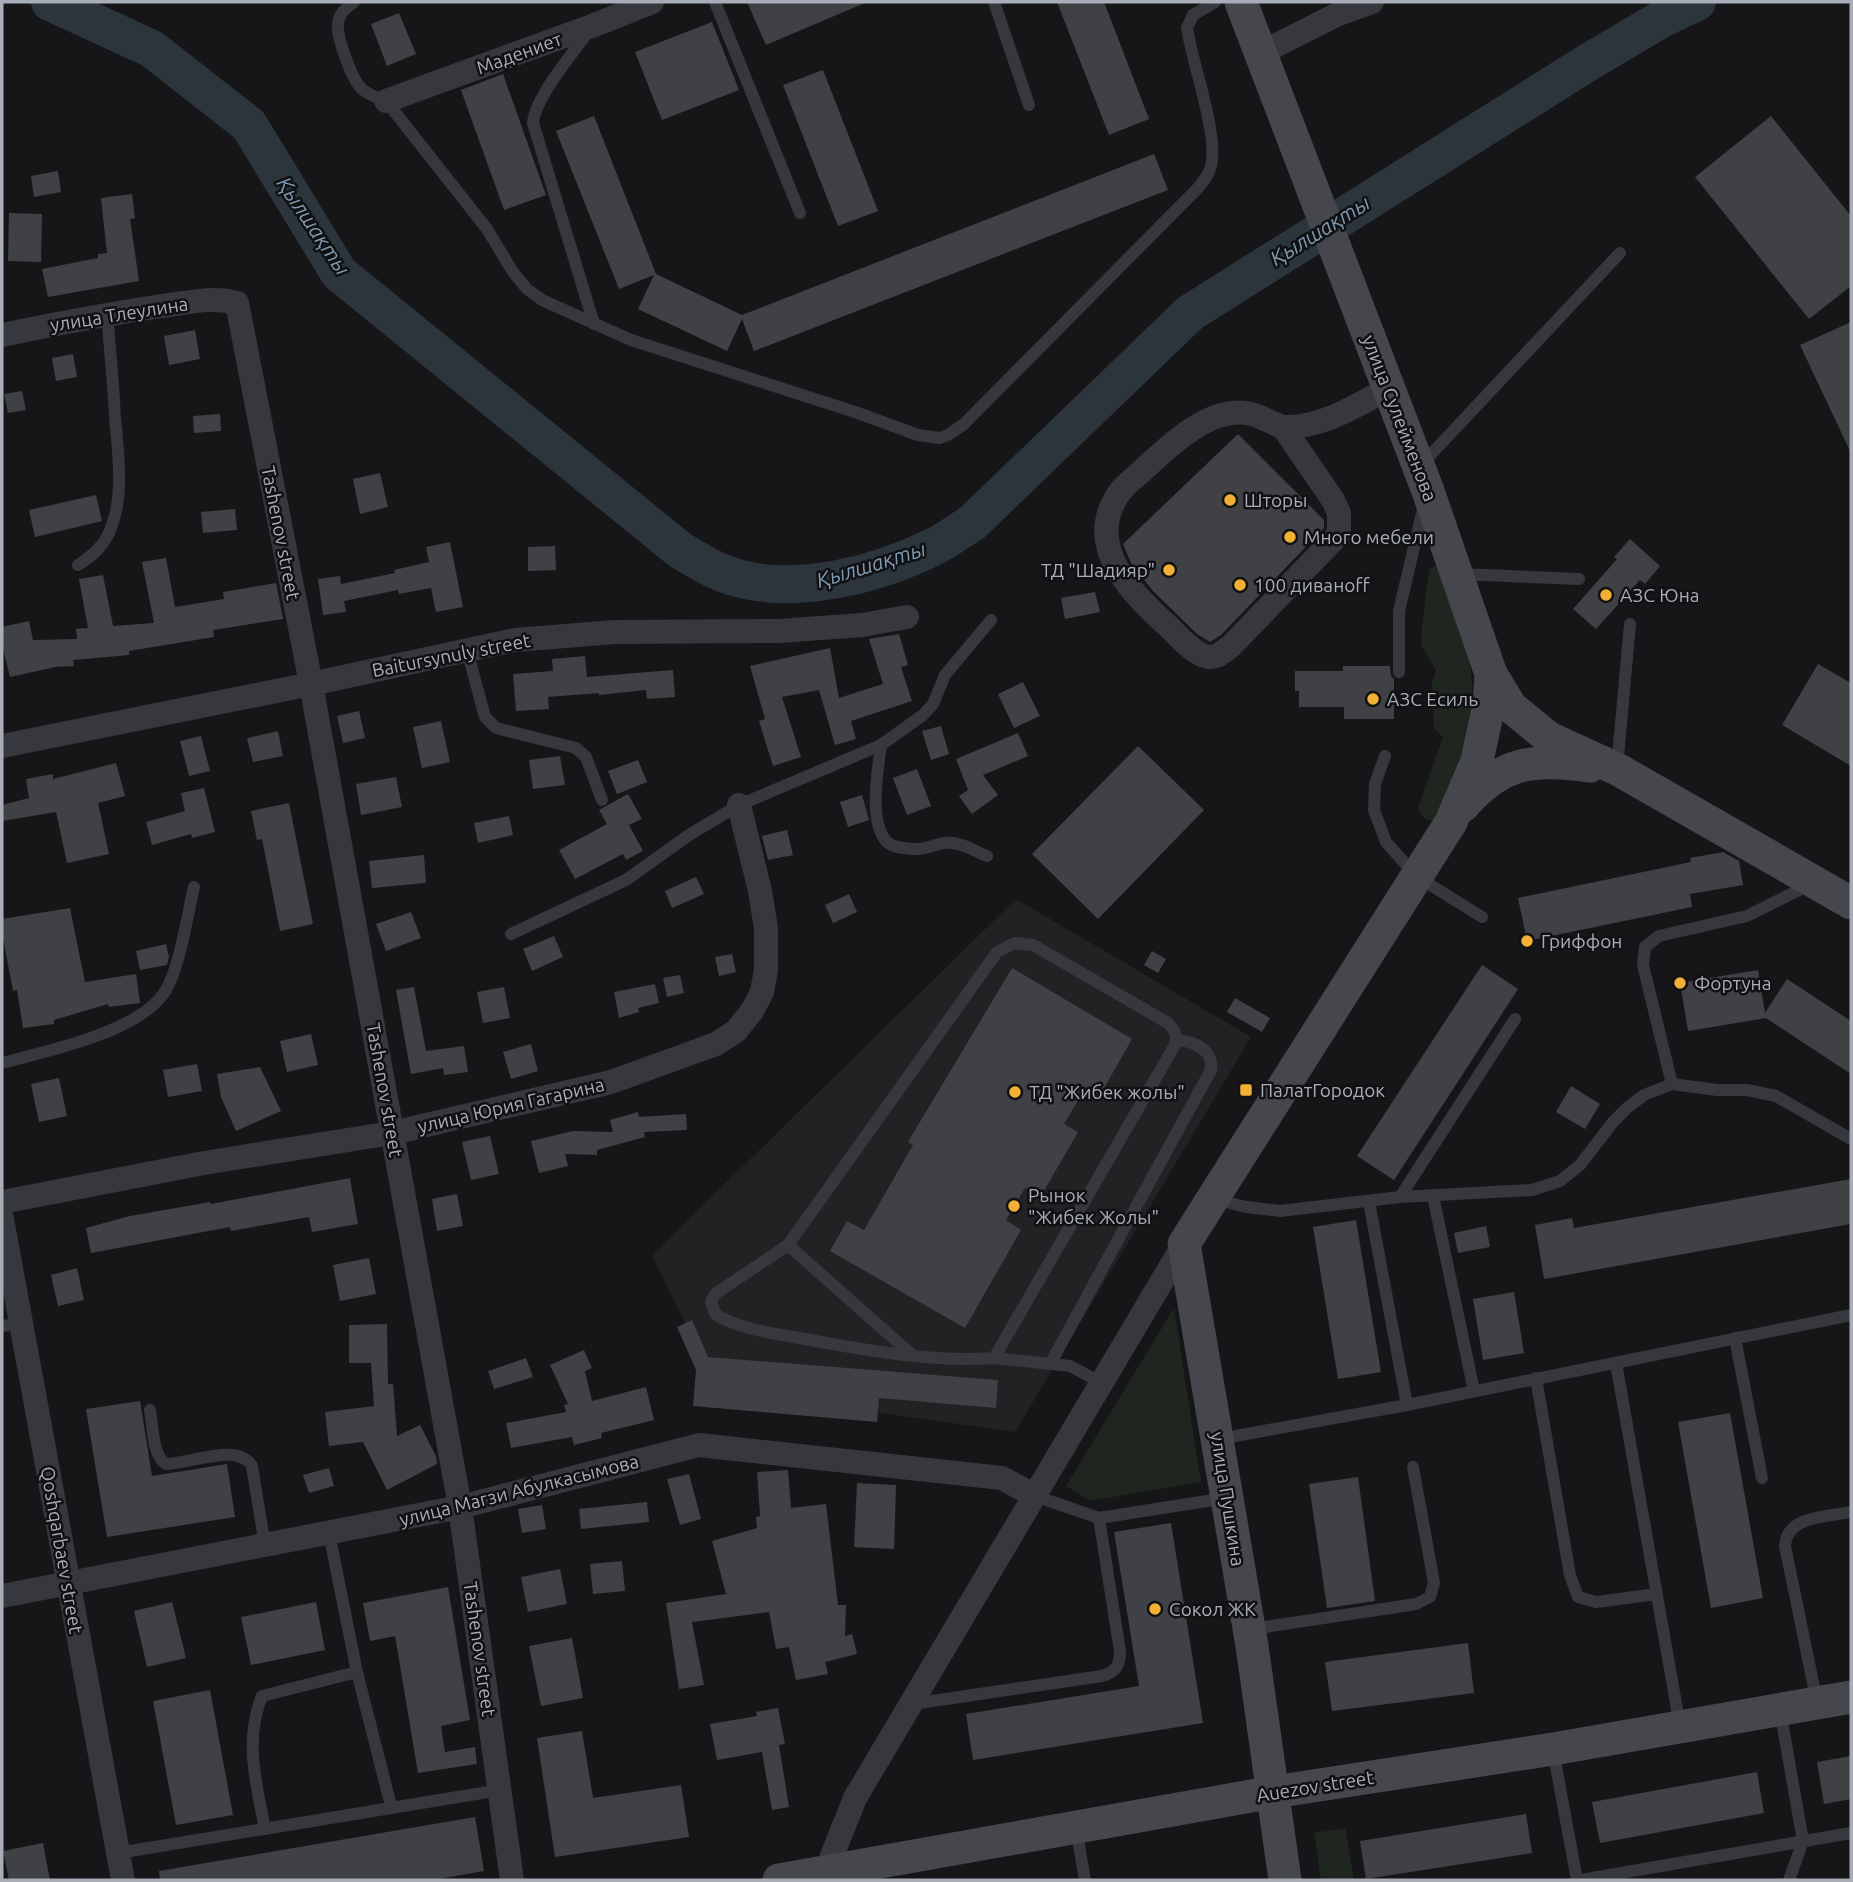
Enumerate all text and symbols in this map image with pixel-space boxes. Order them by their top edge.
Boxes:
street label: Мадениет [473,27,565,79]
water label: Қылшақты [272,172,356,279]
water label: Қылшақты [1265,190,1374,270]
street label: улица Тлеулина [48,292,190,336]
street label: улица Сулейменова [1358,332,1442,504]
street label: Tashenov street [257,464,305,602]
place label: Шторы [1244,489,1307,511]
marker: Шторы [1222,492,1238,508]
place label: Много мебели [1304,526,1434,548]
marker: Много мебели [1282,529,1298,545]
water label: Қылшақты [813,536,929,592]
place label: ТД "Шадияр" [1041,559,1155,581]
marker: ТД "Шадияр" [1161,562,1177,578]
place label: 100 диваноff [1254,574,1370,596]
marker: 100 диваноff [1232,577,1248,593]
place label: АЗС Юна [1620,584,1700,606]
marker: АЗС Юна [1598,587,1614,603]
street label: Baitursynuly street [370,629,533,681]
place label: АЗС Есиль [1387,688,1478,710]
marker: АЗС Есиль [1365,691,1381,707]
place label: Гриффон [1541,930,1622,952]
marker: Гриффон [1519,933,1535,949]
place label: Фортуна [1694,972,1771,994]
marker: Фортуна [1672,975,1688,991]
street label: Tashenov street [362,1021,408,1159]
street label: улица Юрия Гагарина [416,1073,606,1137]
place label: ПалатГородок [1260,1079,1385,1101]
place label: ТД "Жибек жолы" [1029,1081,1185,1103]
marker: ПалатГородок [1238,1082,1254,1098]
marker: ТД "Жибек жолы" [1007,1084,1023,1100]
place label: Рынок "Жибек Жолы" [1028,1184,1159,1228]
marker: Рынок "Жибек Жолы" [1006,1198,1022,1214]
street label: улица Пушкина [1207,1430,1249,1568]
street label: улица Магзи Абулкасымова [397,1450,641,1530]
street label: Qoshqarbaev street [36,1465,88,1636]
street label: Tashenov street [460,1580,500,1718]
place label: Сокол ЖК [1169,1598,1256,1620]
marker: Сокол ЖК [1147,1601,1163,1617]
street label: Auezov street [1255,1766,1376,1806]

